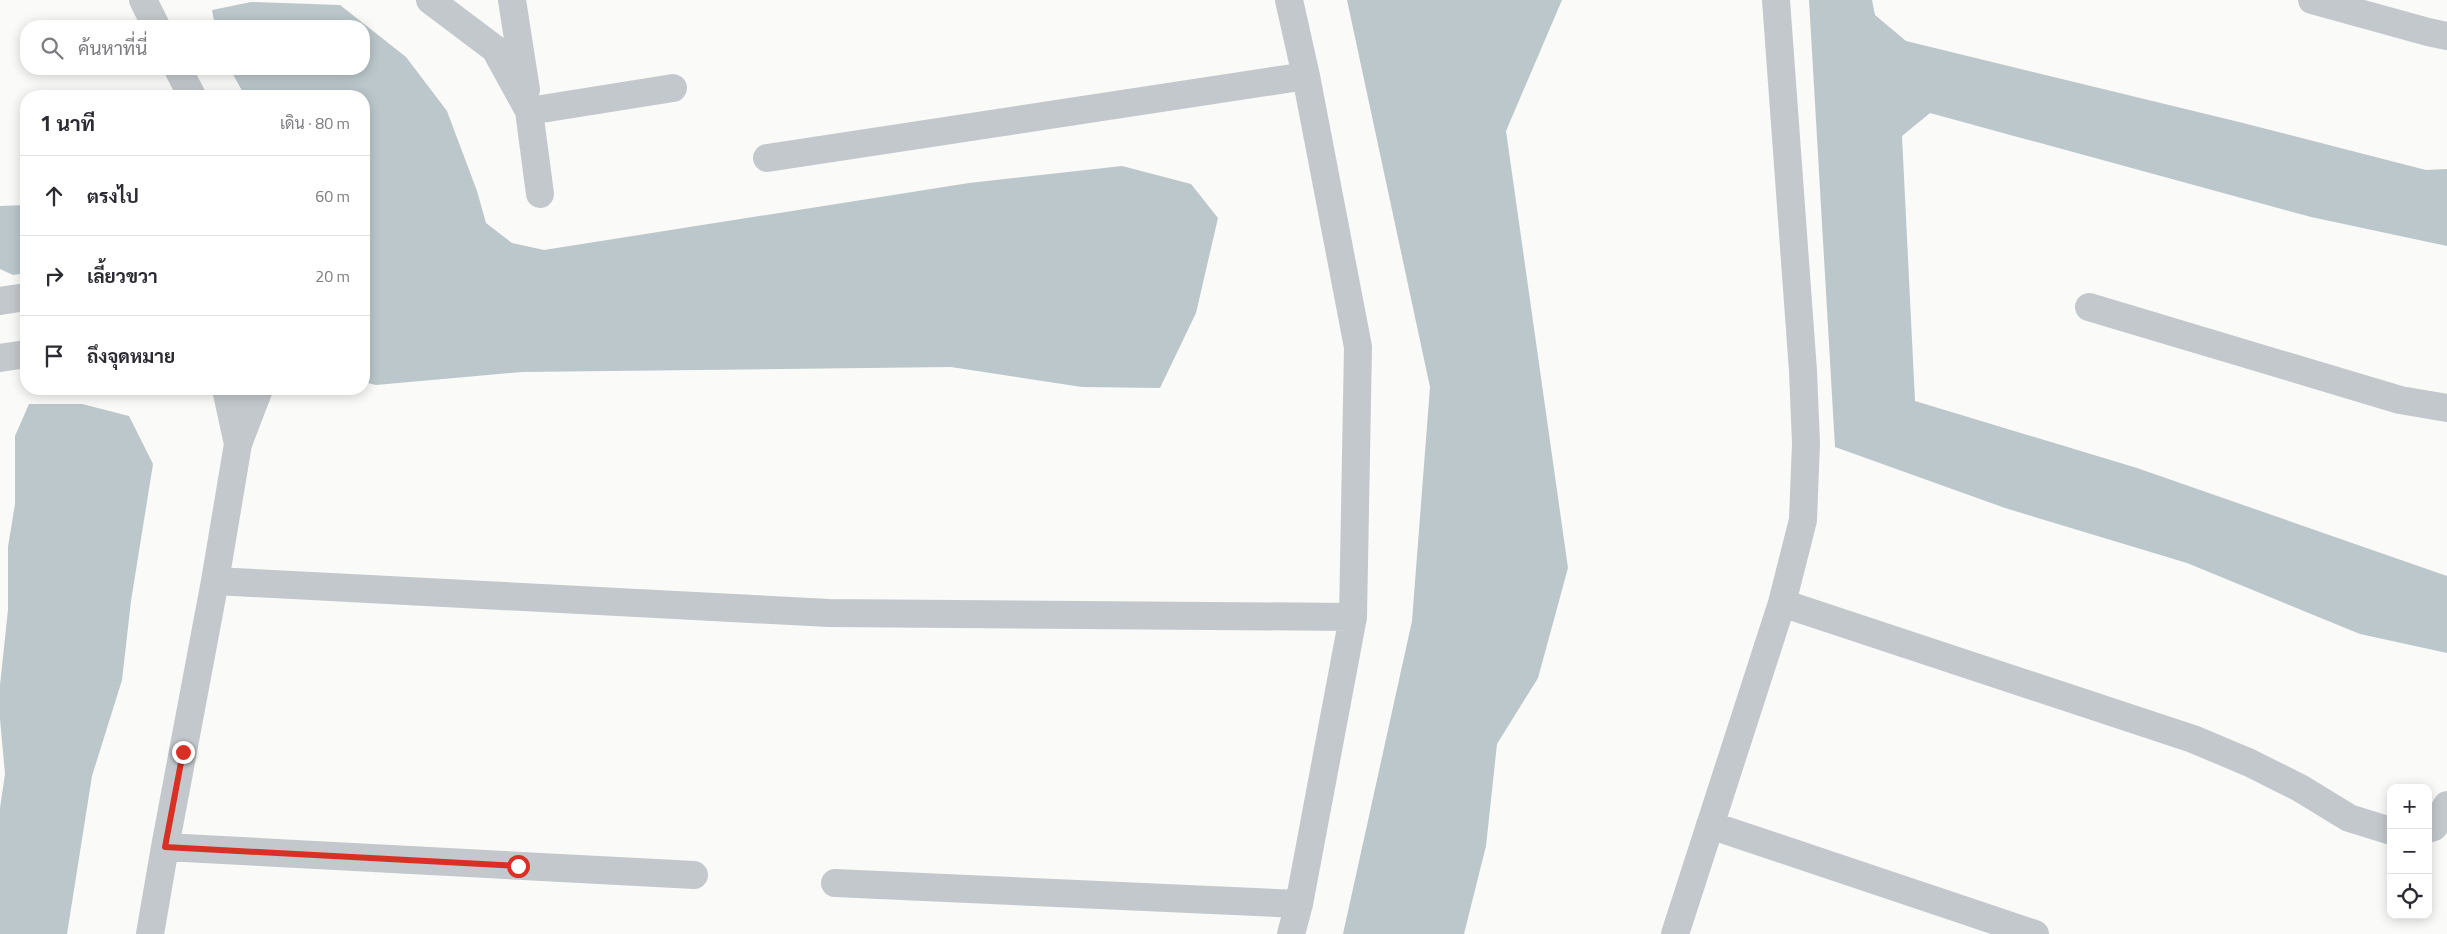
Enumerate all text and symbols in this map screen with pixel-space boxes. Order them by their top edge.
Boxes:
search box [20,20,370,75]
text: ค้นหาที่นี่ [78,33,147,62]
icon: search [38,34,66,62]
text: 1 นาที [40,107,95,139]
text: เดิน · 80 m [280,111,350,135]
text: ตรงไป [87,181,139,210]
icon: ahead [40,182,68,210]
text: 60 m [315,184,350,208]
text: เลี้ยวขวา [87,261,158,290]
icon: right [40,262,68,290]
text: 20 m [315,264,350,288]
text: ถึงจุดหมาย [87,341,175,370]
icon: arrive [40,342,68,370]
route end [172,741,195,764]
map controls [2387,784,2432,919]
button: + [2387,784,2432,829]
button: − [2387,829,2432,874]
route start [507,855,530,878]
button: locate [2387,874,2432,919]

